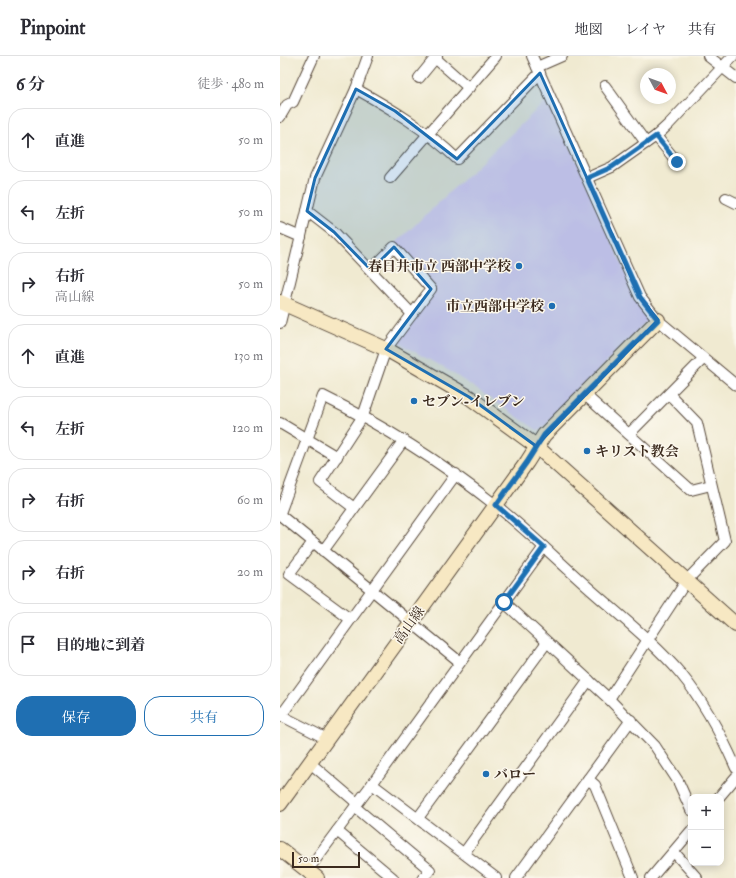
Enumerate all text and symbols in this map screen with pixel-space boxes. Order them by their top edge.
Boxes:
text: Pinpoint [20,16,85,40]
text: 地図 [575,21,603,38]
text: レイヤ [625,21,666,38]
text: 共有 [688,21,716,38]
north arrow [640,68,676,104]
text: 6 分 [16,74,45,95]
text: 徒歩 · 480 m [197,76,264,92]
icon: ahead [17,129,39,151]
text: 直進 [55,132,85,151]
text: 50 m [238,132,263,148]
route end [668,153,686,171]
icon: left [17,201,39,223]
text: 左折 [55,204,85,223]
text: 50 m [238,204,263,220]
place label: 春日井市立 西部中学校 [368,258,511,275]
marker: 春日井市立 西部中学校 [514,261,524,271]
text: 右折 [55,267,85,286]
icon: right [17,273,39,295]
text: 50 m [238,276,263,292]
text: 高山線 [55,289,94,305]
place label: 市立西部中学校 [446,298,544,315]
marker: 市立西部中学校 [547,301,557,311]
icon: ahead [17,345,39,367]
text: 直進 [55,348,85,367]
text: 130 m [234,348,263,364]
place label: セブン-イレブン [422,393,525,410]
marker: セブン-イレブン [409,396,419,406]
icon: left [17,417,39,439]
text: 左折 [55,420,85,439]
text: 120 m [232,420,263,436]
place label: キリスト教会 [595,443,679,460]
marker: キリスト教会 [582,446,592,456]
icon: right [17,489,39,511]
text: 右折 [55,492,85,511]
text: 60 m [237,492,263,508]
icon: right [17,561,39,583]
text: 右折 [55,564,85,583]
text: 20 m [237,564,263,580]
route start [495,593,513,611]
street label: 高山線 [390,603,428,647]
icon: arrive [17,633,39,655]
text: 目的地に到着 [55,636,145,655]
button: 保存 [16,696,136,736]
button: 共有 [144,696,264,736]
place label: バロー [494,766,536,783]
marker: バロー [481,769,491,779]
map controls [688,794,724,866]
button: + [688,794,724,830]
button: − [688,830,724,866]
scale bar [292,850,360,869]
text: 50 m [298,852,319,865]

